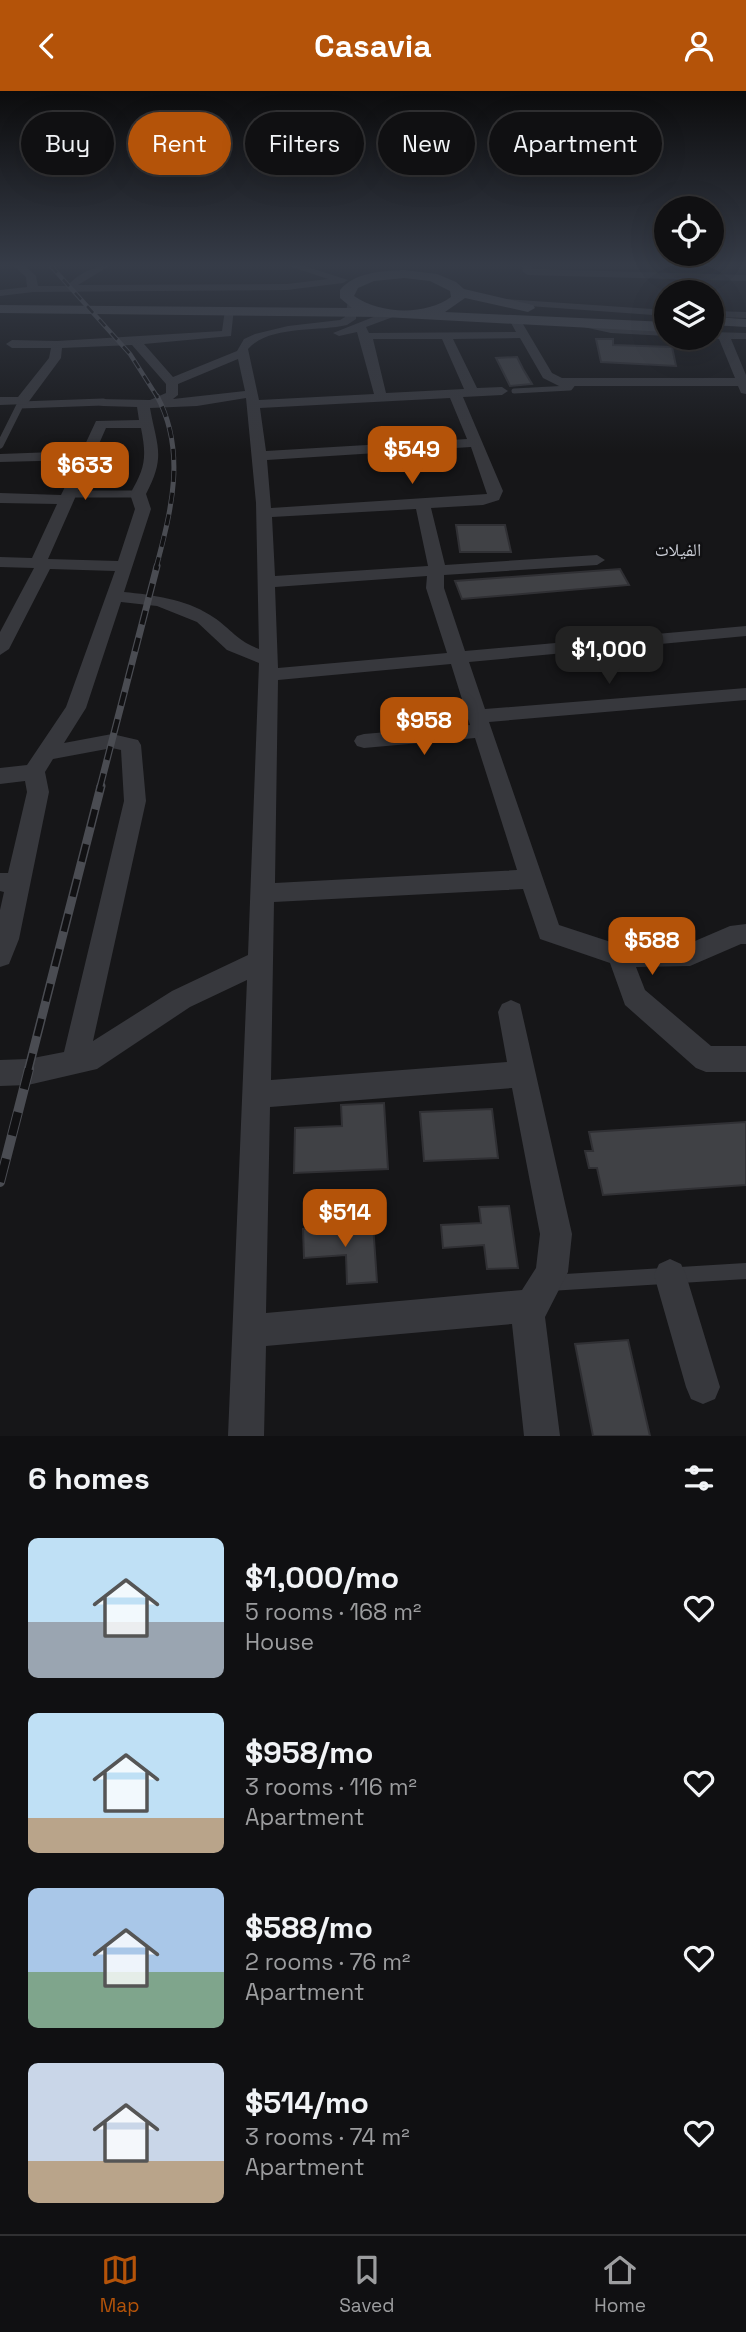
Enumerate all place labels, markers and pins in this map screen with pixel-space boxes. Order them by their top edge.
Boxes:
pin: $549 [371,427,453,486]
pin: $633 [44,443,126,502]
pin: $1,000 [552,627,666,686]
pin: $958 [383,697,465,757]
pin: $588 [611,917,693,977]
pin: $514 [304,1189,386,1249]

